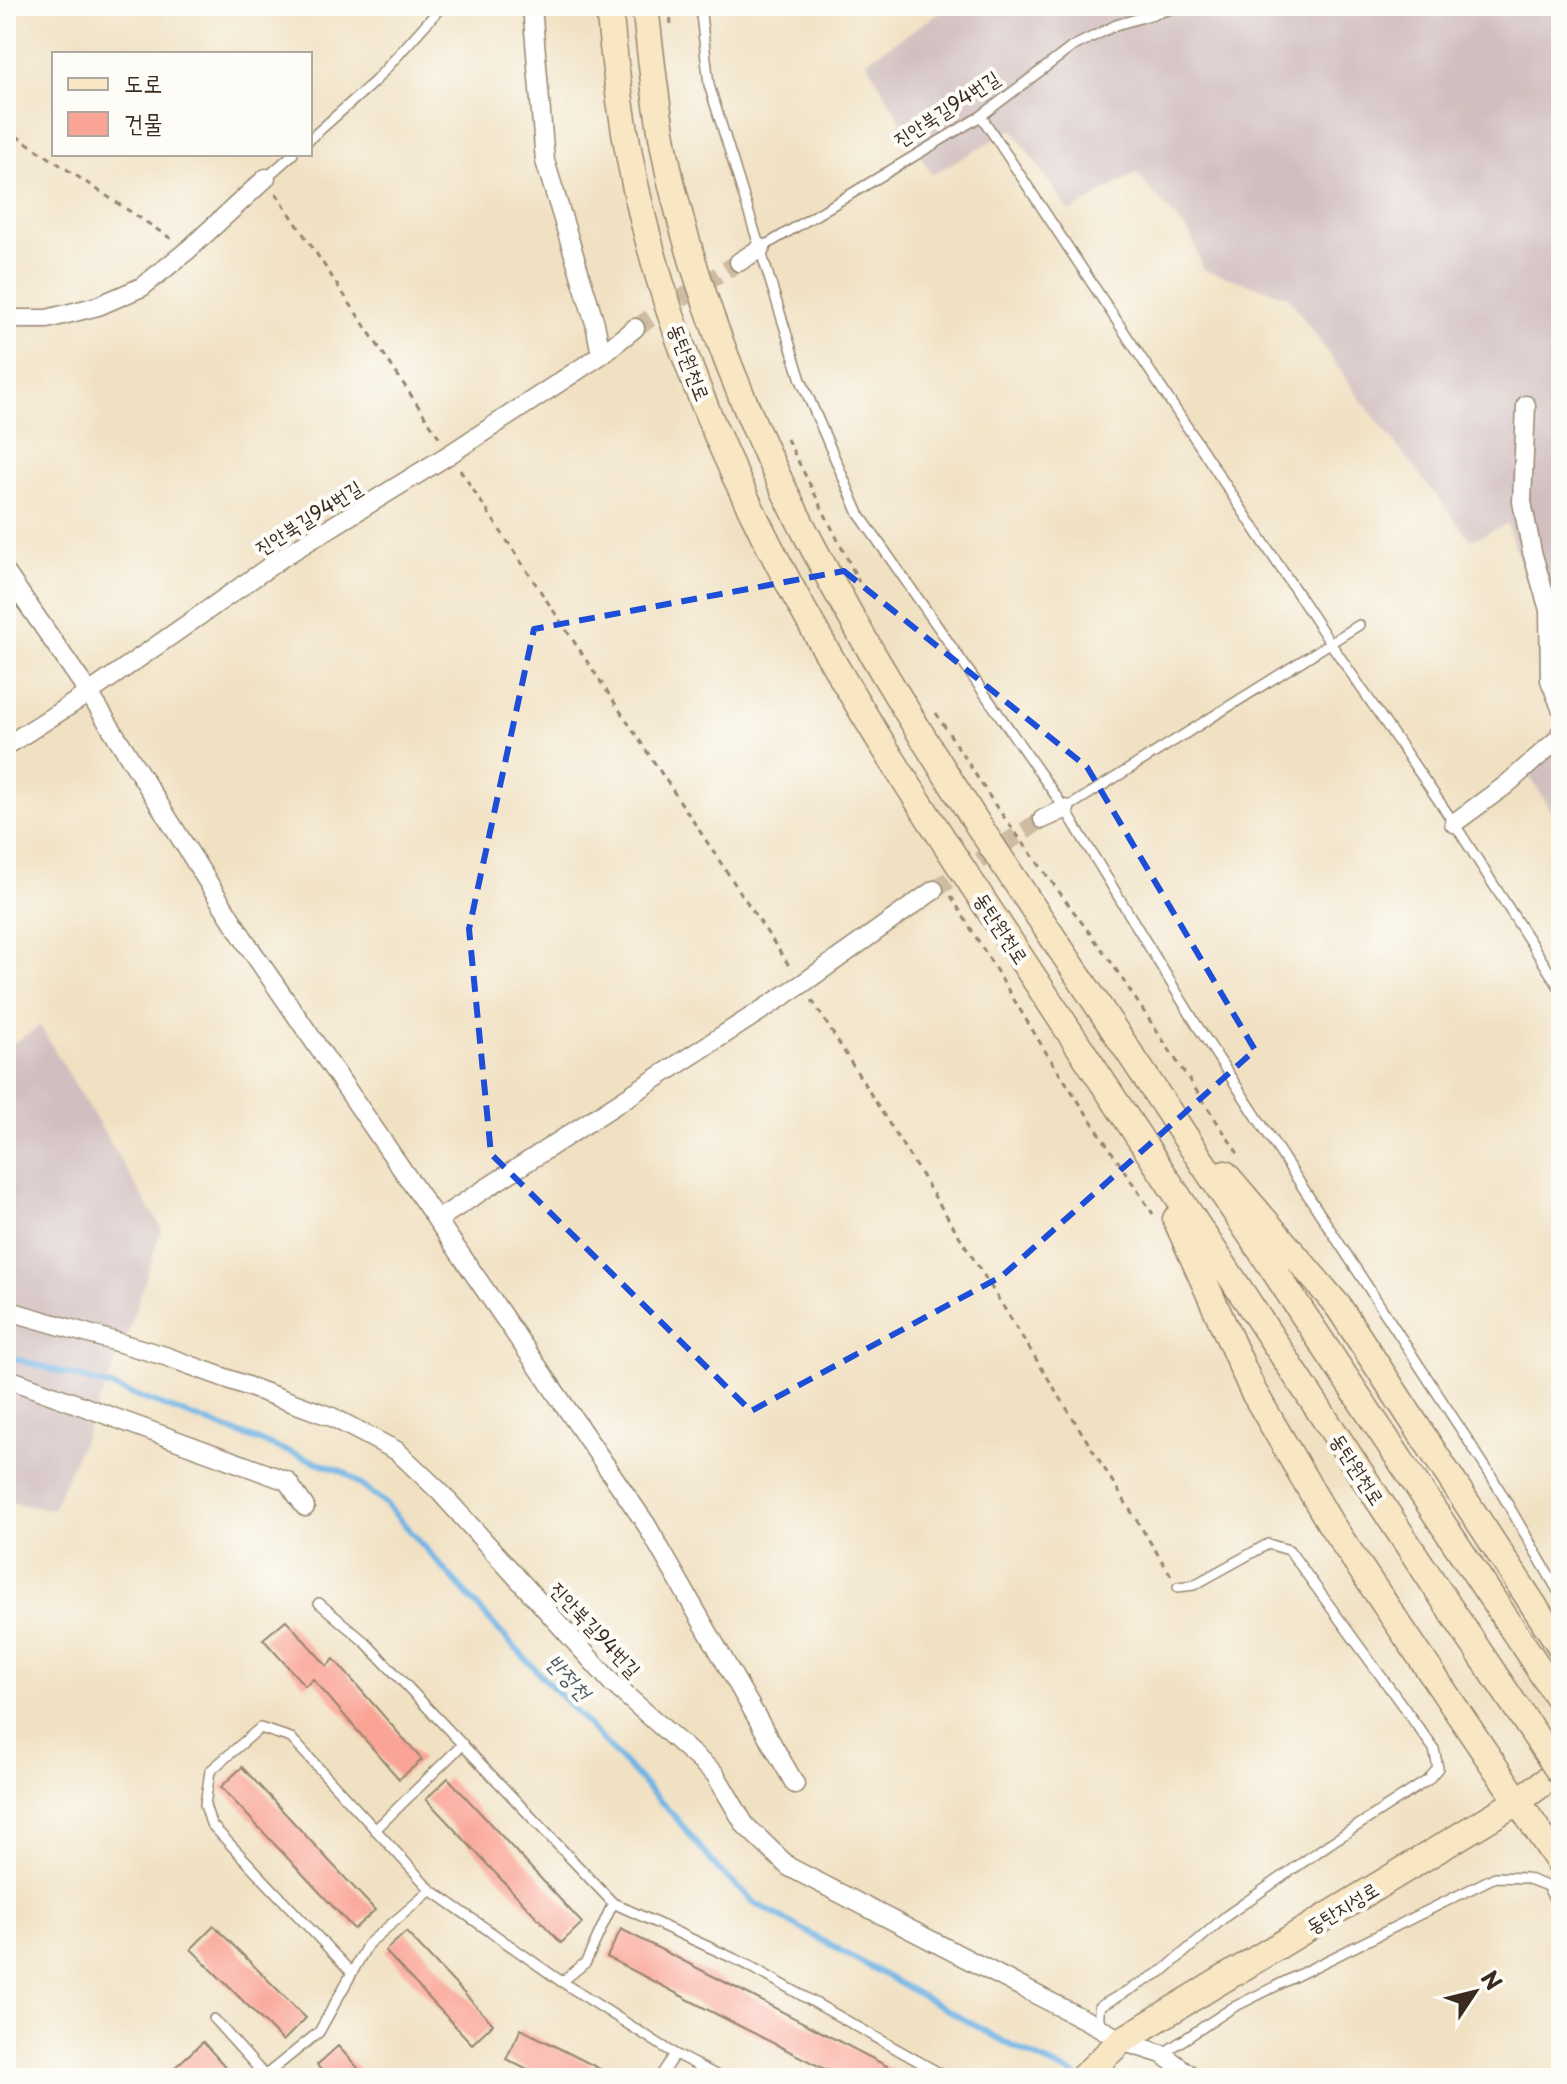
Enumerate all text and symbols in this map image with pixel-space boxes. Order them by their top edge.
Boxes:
legend [52,52,312,156]
street label: 진안북길94번길 [887,62,1005,154]
text: 도로 [124,64,163,100]
text: 건물 [124,104,163,140]
street label: 동탄원천로 [662,319,718,405]
street label: 진안북길94번길 [249,472,367,562]
street label: 동탄원천로 [968,886,1036,970]
street label: 동탄원천로 [1324,1427,1392,1511]
street label: 진안북길94번길 [544,1574,648,1684]
water label: 반정천 [540,1645,602,1708]
street label: 동탄지성로 [1300,1873,1384,1941]
north arrow [1435,1952,1515,2032]
text: N [1474,1963,1511,1996]

